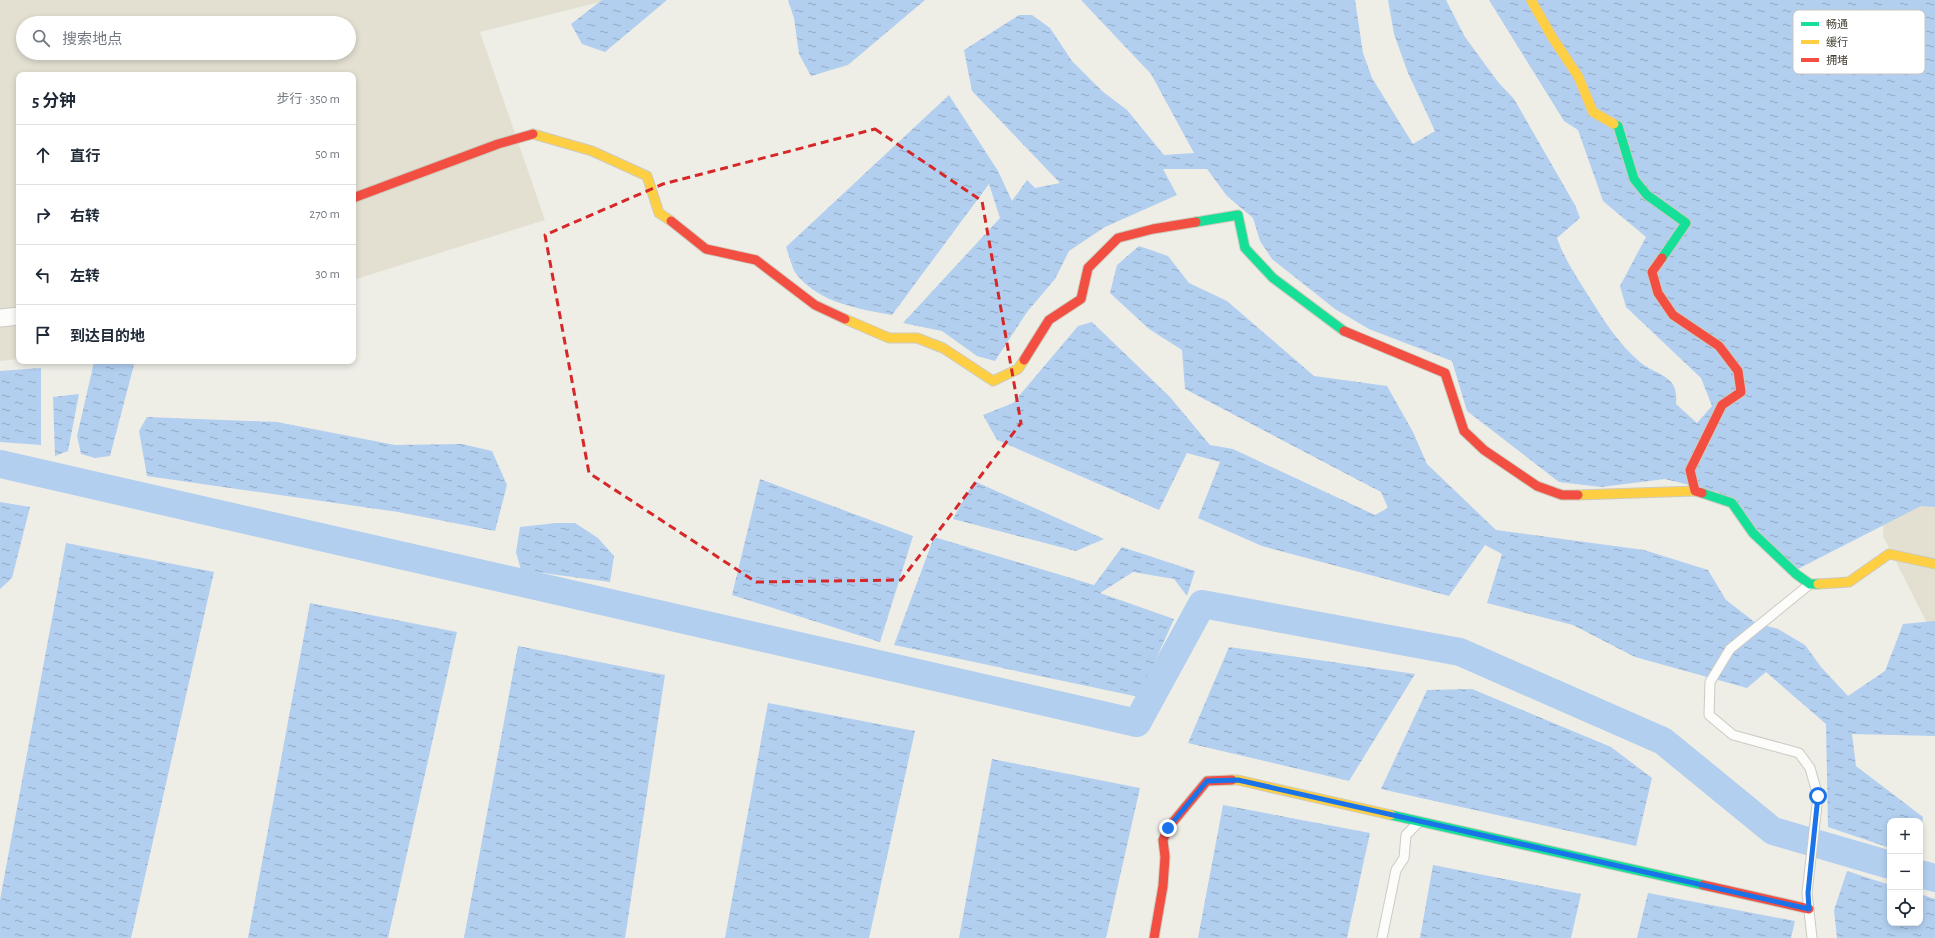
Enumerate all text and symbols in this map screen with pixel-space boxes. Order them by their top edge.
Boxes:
legend [1793,10,1925,74]
search box [16,16,356,60]
text: 畅通 [1826,18,1848,30]
icon: search [30,27,52,49]
text: 搜索地点 [62,32,122,47]
text: 缓行 [1826,36,1848,48]
text: 拥堵 [1826,55,1848,66]
text: 5 分钟 [32,92,76,109]
text: 步行 · 350 m [277,93,340,106]
icon: ahead [32,144,54,166]
text: 50 m [315,148,340,161]
text: 直行 [70,149,100,164]
icon: right [32,204,54,226]
text: 270 m [309,208,340,221]
text: 右转 [70,209,100,224]
icon: left [32,264,54,286]
text: 30 m [315,268,340,281]
text: 左转 [70,269,100,284]
icon: arrive [32,324,54,346]
text: 到达目的地 [70,329,145,344]
route start [1809,787,1827,805]
map controls [1887,818,1923,926]
button: + [1887,818,1923,854]
route end [1159,819,1177,837]
button: − [1887,854,1923,890]
button: locate [1887,890,1923,926]

